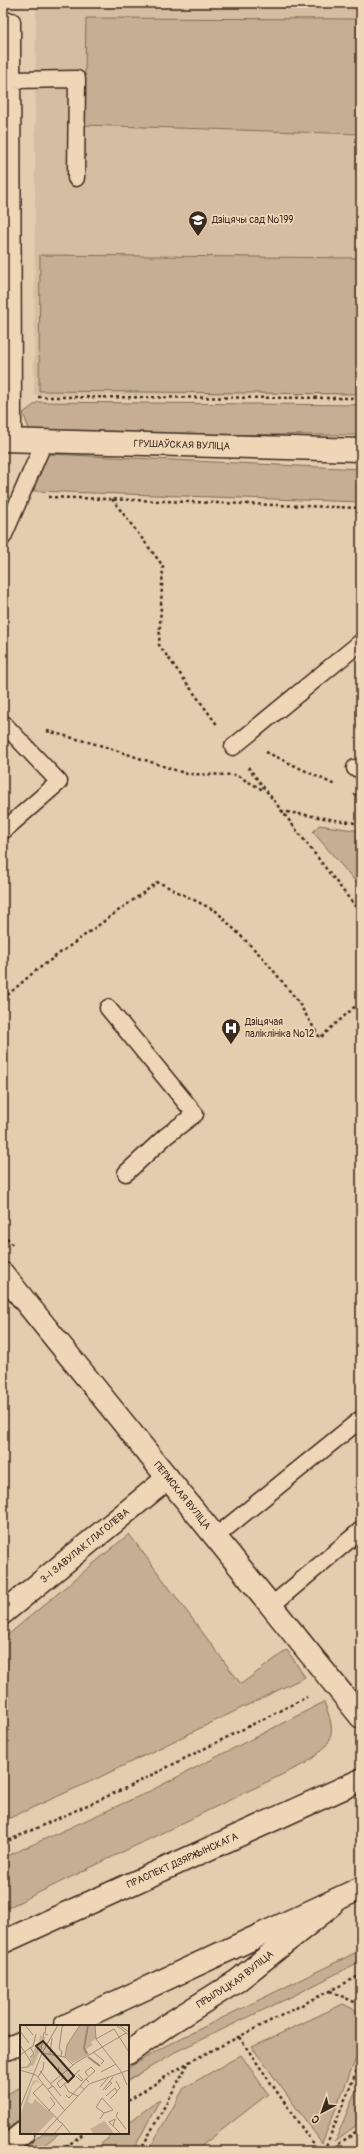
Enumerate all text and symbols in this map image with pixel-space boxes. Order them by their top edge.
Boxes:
school or university icon: Дзіцячы сад №199 [187,209,209,237]
place label: Дзіцячы сад №199 [211,214,293,226]
street label: ГРУШАЎСКАЯ ВУЛІЦА [134,438,231,452]
place label: Дзіцячая паліклініка №12 [244,1016,315,1040]
hospital icon: Дзіцячая паліклініка №12 [220,1017,242,1045]
street label: ПЕРМСКАЯ ВУЛІЦА [151,1459,213,1532]
street label: 3-І ЗАВУЛАК ГЛАГОЛЕВА [38,1506,132,1586]
street label: ПРАСПЕКТ ДЗЯРЖЫНСКАГА [125,1830,240,1891]
street label: ПРЫЛУЦКАЯ ВУЛІЦА [194,1948,276,2011]
inset map [20,2025,129,2134]
north arrow [302,2092,342,2132]
text: С [309,2112,323,2126]

